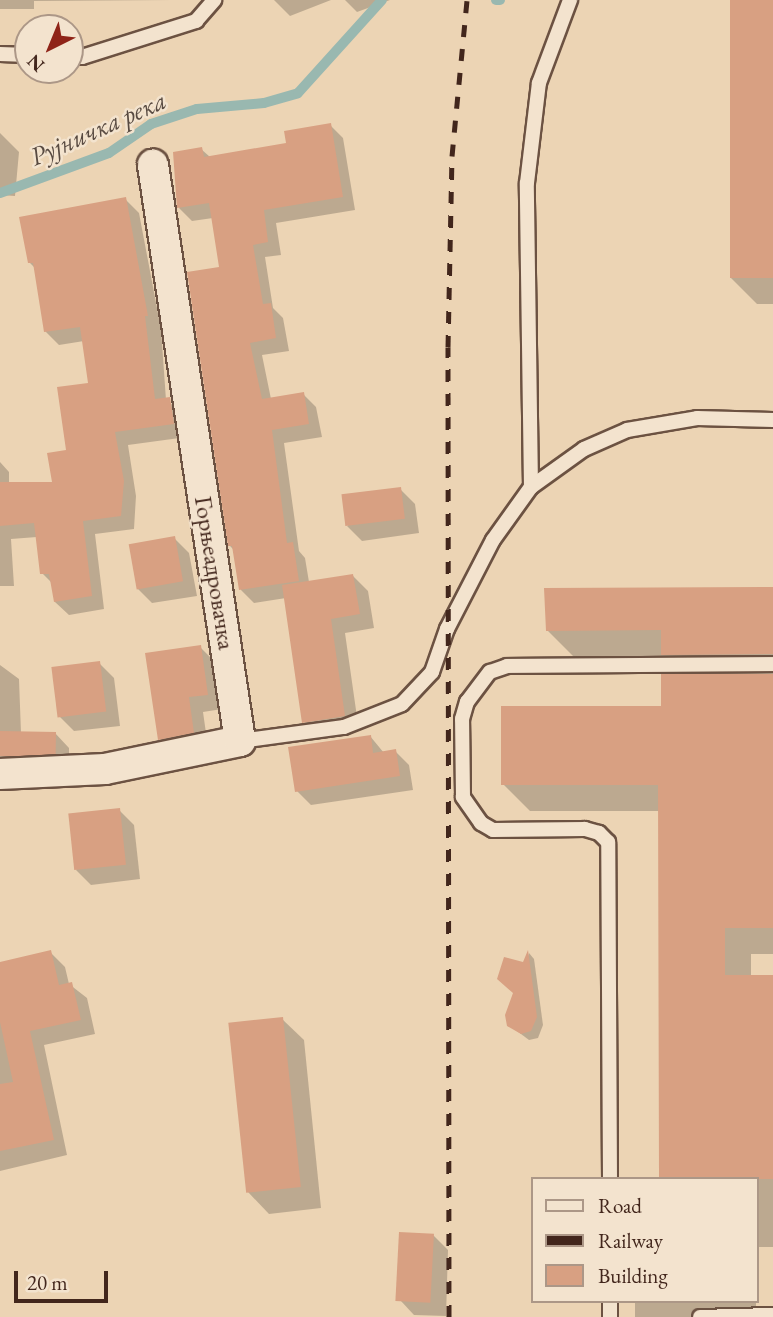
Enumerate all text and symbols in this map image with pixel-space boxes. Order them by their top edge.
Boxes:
north arrow [14,14,84,84]
text: N [22,49,50,78]
water label: Рујничка река [25,85,171,173]
street label: Горњеадровачка [189,494,241,652]
legend [532,1177,759,1303]
text: Road [598,1192,642,1219]
text: Railway [598,1227,663,1254]
scale bar [18,1258,112,1302]
text: Building [598,1262,668,1289]
text: 20 m [27,1269,68,1296]

